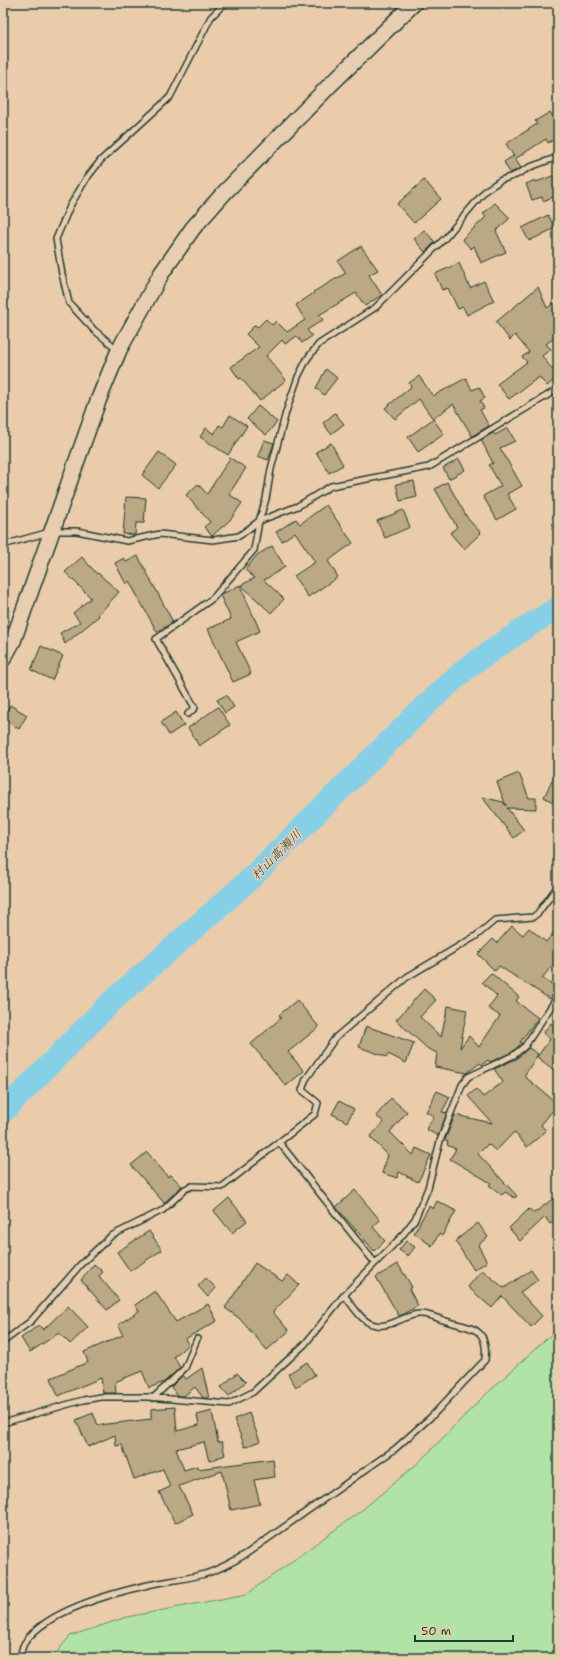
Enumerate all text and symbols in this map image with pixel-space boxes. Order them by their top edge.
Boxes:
water label: 村山高瀬川 [247,825,305,883]
scale bar [415,1617,513,1643]
text: 50 m [421,1623,451,1639]

